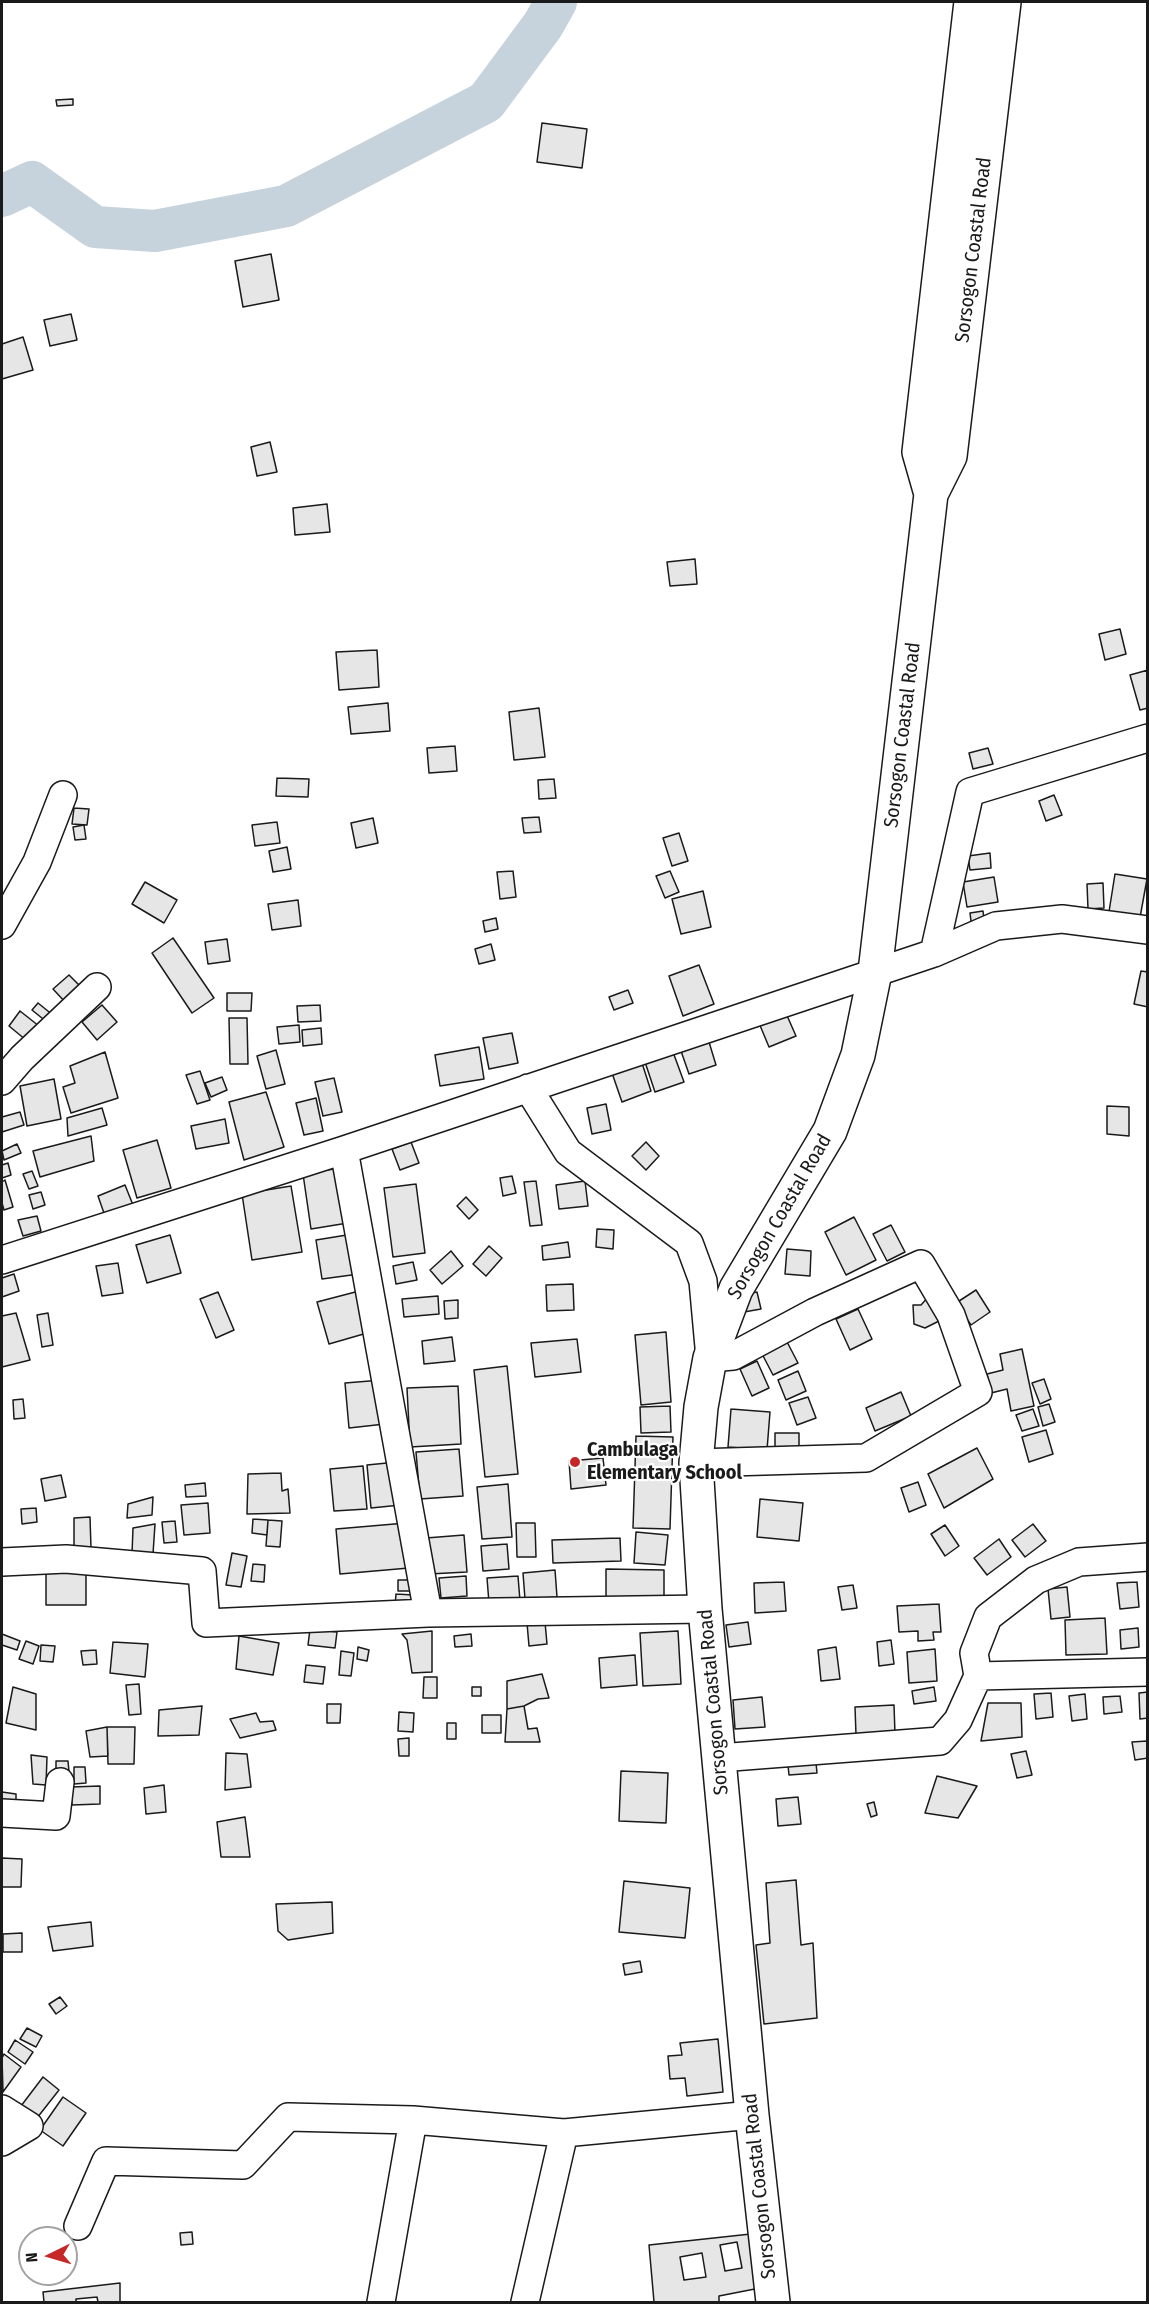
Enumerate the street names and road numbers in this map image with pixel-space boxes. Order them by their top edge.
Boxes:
street label: Sorsogon Coastal Road [951,156,997,344]
street label: Sorsogon Coastal Road [880,641,926,829]
street label: Sorsogon Coastal Road [723,1130,837,1304]
street label: Sorsogon Coastal Road [694,1608,734,1796]
street label: Sorsogon Coastal Road [738,2092,782,2280]

